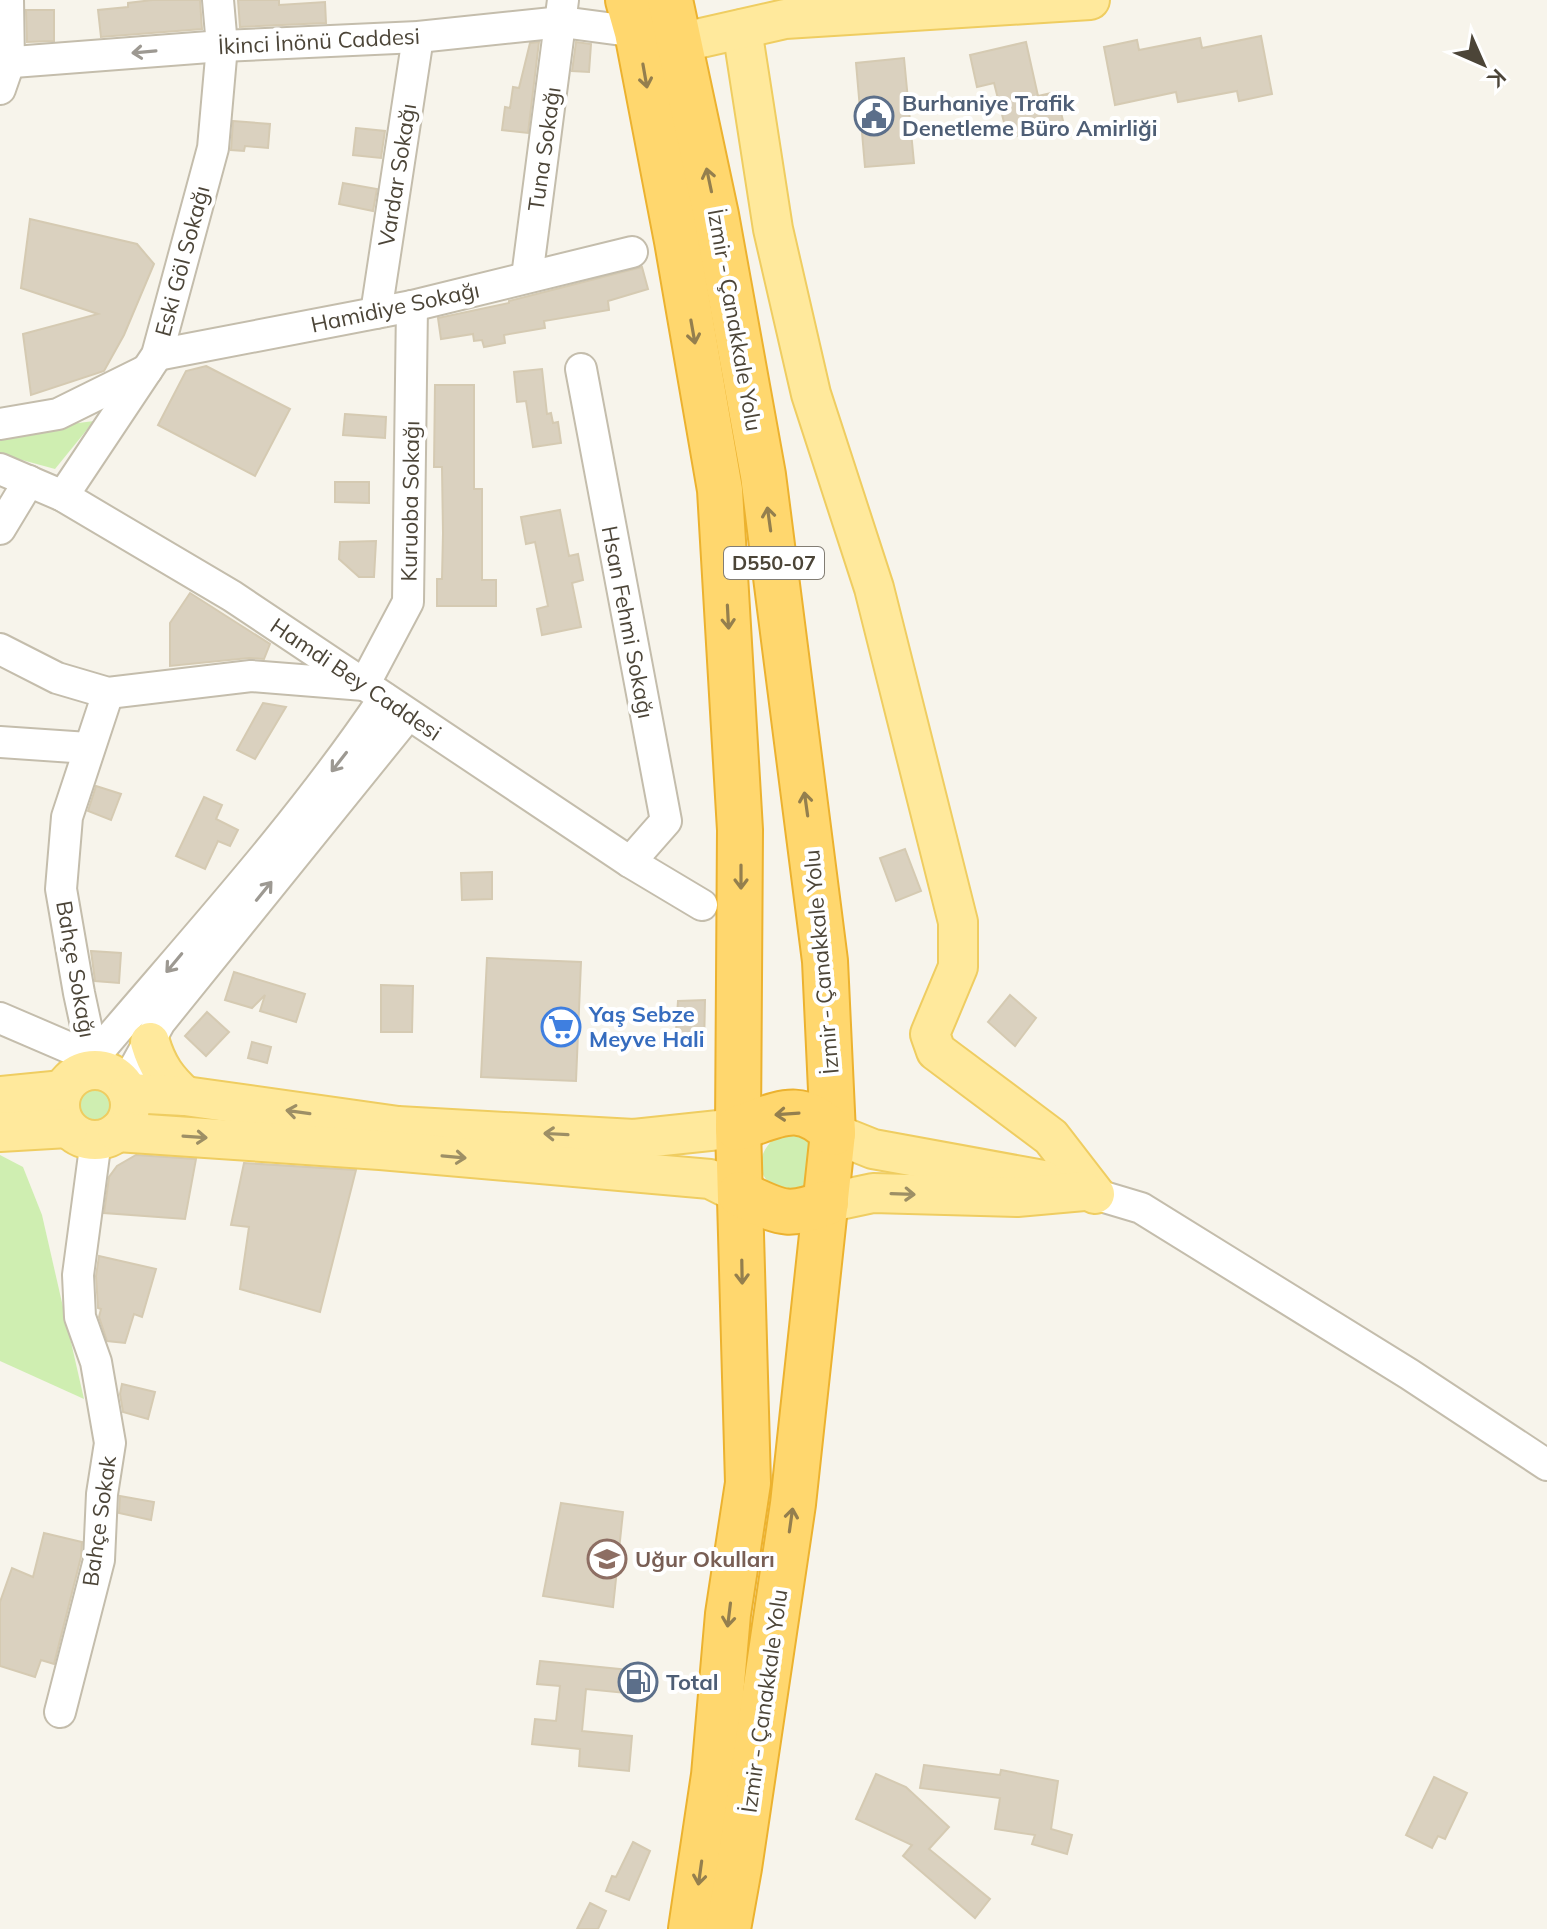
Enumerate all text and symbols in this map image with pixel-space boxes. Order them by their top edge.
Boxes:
street label: İkinci İnönü Caddesi [217,22,421,60]
north arrow [1443,24,1523,104]
one-way arrow [131,45,158,60]
one-way arrow [638,63,653,88]
text: K [1481,63,1512,94]
street label: Tuna Sokağı [521,85,567,213]
place label: Burhaniye Trafik Denetleme Büro Amirliği [902,89,1158,142]
public building icon: Burhaniye Trafik Denetleme Büro Amirliği [853,95,895,137]
street label: Vardar Sokağı [372,101,422,249]
one-way arrow [700,168,715,193]
street label: Eski Göl Sokağı [148,183,216,339]
street label: İzmir - Çanakkale Yolu [702,207,768,433]
street label: Hamidiye Sokağı [308,275,482,339]
one-way arrow [686,318,701,344]
street label: Kuruoba Sokağı [395,420,425,582]
one-way arrow [761,506,776,533]
street label: Hsan Fehmi Sokağı [596,523,660,721]
road number: D550-07 [724,547,824,579]
one-way arrow [721,603,736,630]
street label: Hamdi Bey Caddesi [265,611,447,747]
one-way arrow [330,751,347,772]
one-way arrow [798,792,813,817]
street label: İzmir - Çanakkale Yolu [797,849,845,1075]
one-way arrow [733,863,749,890]
one-way arrow [256,881,273,902]
street label: Bahçe Sokağı [50,898,102,1040]
one-way arrow [165,952,183,972]
place label: Yaş Sebze Meyve Hali [588,1000,705,1053]
supermarket icon: Yaş Sebze Meyve Hali [540,1006,582,1048]
one-way arrow [285,1104,311,1119]
one-way arrow [775,1107,801,1122]
one-way arrow [543,1127,570,1142]
one-way arrow [181,1130,208,1145]
one-way arrow [440,1150,467,1165]
one-way arrow [889,1186,916,1201]
one-way arrow [735,1258,750,1285]
street label: Bahçe Sokak [76,1453,122,1588]
one-way arrow [784,1508,799,1533]
school or university icon: Uğur Okulları [586,1538,628,1580]
place label: Uğur Okulları [635,1545,775,1573]
street label: İzmir - Çanakkale Yolu [734,1587,794,1815]
one-way arrow [721,1601,736,1628]
fuel station icon: Total [617,1661,659,1703]
place label: Total [666,1668,719,1696]
one-way arrow [692,1860,707,1885]

